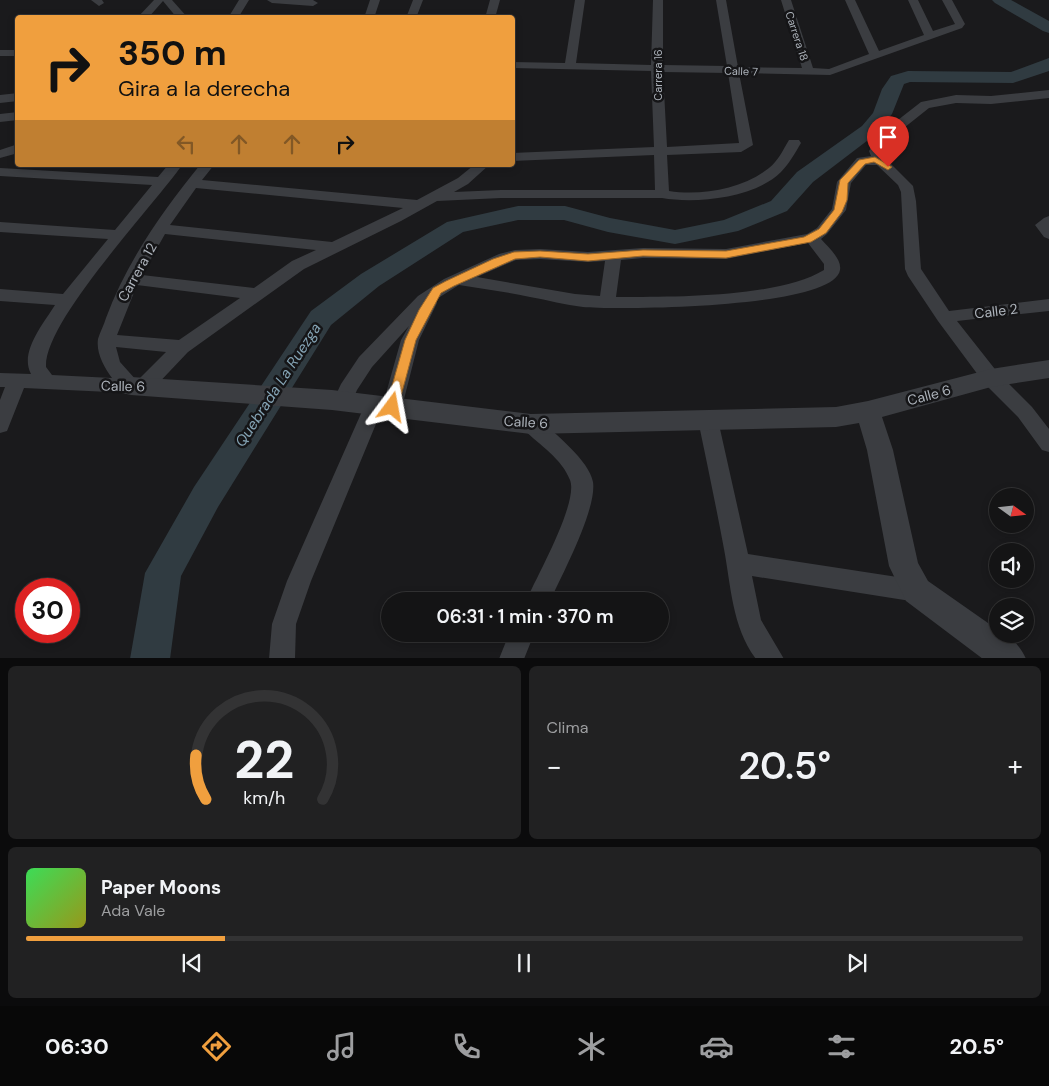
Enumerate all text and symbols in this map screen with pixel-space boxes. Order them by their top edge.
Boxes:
street label: Carrera 18 [782,10,812,62]
text: 350 m [118,30,227,76]
icon: right [35,35,100,100]
street label: Carrera 16 [651,49,665,101]
street label: Calle 7 [724,63,758,79]
text: Gira a la derecha [118,74,290,103]
pin [867,116,909,167]
icon: arrive [874,123,902,151]
icon: left [172,130,200,158]
icon: ahead [225,130,253,158]
icon: ahead [278,130,306,158]
icon: right [331,130,359,158]
street label: Carrera 12 [113,239,161,305]
street label: Calle 2 [973,299,1019,323]
water label: Quebrada La Ruezga [230,319,326,451]
street label: Calle 6 [101,377,145,395]
position arrow [365,380,417,432]
street label: Calle 6 [905,381,953,409]
street label: Calle 6 [503,412,549,432]
north arrow [989,488,1034,532]
map controls [989,488,1034,643]
button: sound [989,543,1034,588]
speed limit sign: 30 [15,578,80,643]
button: layers [989,598,1034,643]
text: 06:31 · 1 min · 370 m [436,604,614,629]
text: Clima [547,717,588,738]
text: 22 [234,726,294,794]
text: 20.5° [738,741,831,791]
text: − [547,748,562,785]
text: + [1008,748,1023,785]
text: km/h [243,786,285,810]
text: Paper Moons [101,875,221,900]
text: Ada Vale [101,900,165,921]
icon: previous [178,949,206,977]
icon: pause [510,949,538,977]
icon: next [843,949,871,977]
icon: directions [199,1029,234,1064]
icon: music [324,1029,359,1064]
icon: phone [449,1029,484,1064]
icon: climate [574,1029,609,1064]
icon: car [699,1029,734,1064]
icon: filters [824,1029,859,1064]
text: 06:30 [45,1032,109,1061]
text: 20.5° [949,1032,1004,1061]

